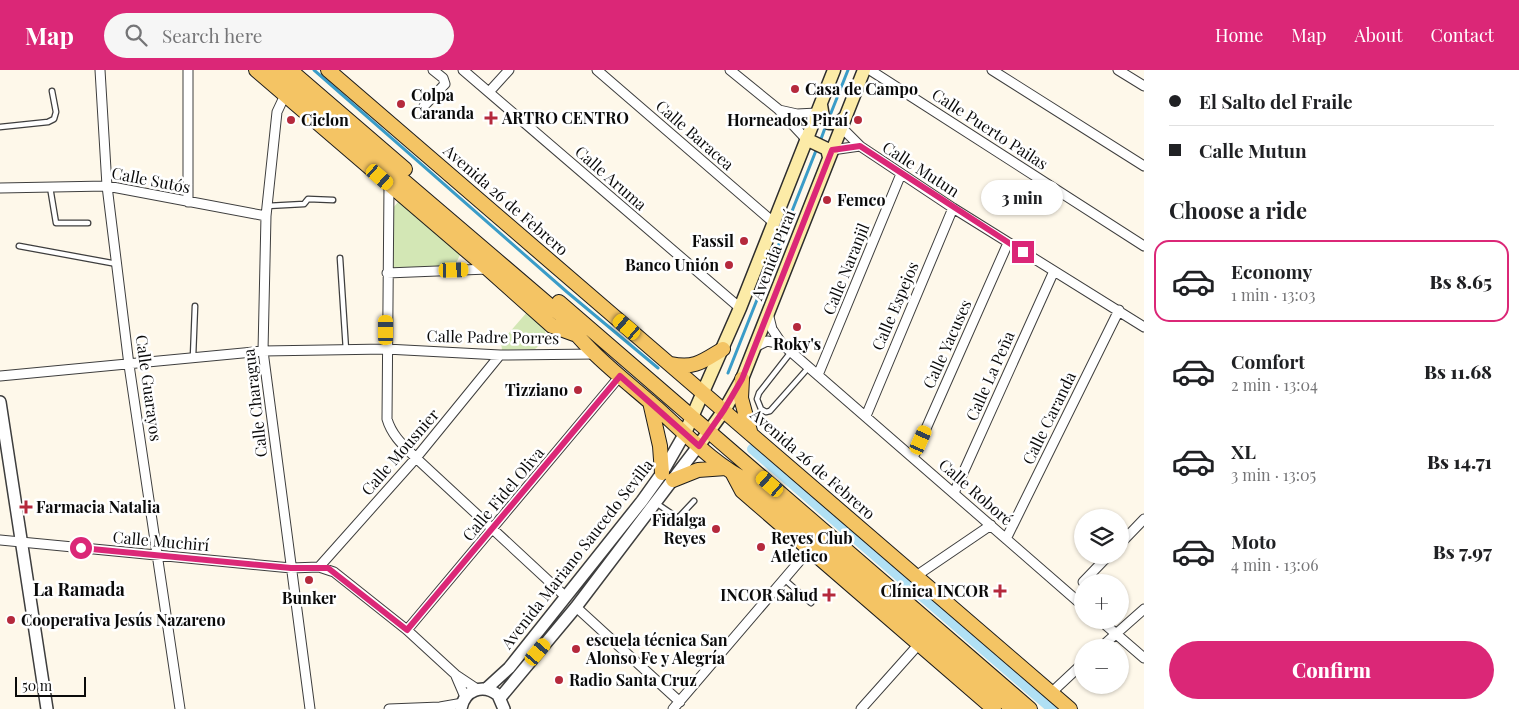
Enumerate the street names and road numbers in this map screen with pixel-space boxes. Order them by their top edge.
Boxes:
street label: Calle Puerto Pailas [928,83,1052,174]
street label: Calle Baracea [652,95,739,174]
street label: Calle Mutun [879,136,964,201]
street label: Avenida 26 de Febrero [439,139,573,260]
street label: Calle Aruma [571,141,652,214]
street label: Calle Sutós [110,162,192,197]
street label: Avenida Piraí [745,206,799,304]
street label: Calle Naranjil [818,219,874,318]
street label: Calle Espejos [866,258,923,353]
street label: Calle Yacuses [918,296,976,392]
street label: Calle Padre Porres [427,325,559,348]
street label: Calle La Peña [960,328,1019,424]
street label: Calle Guarayos [132,333,167,443]
street label: Calle Charagua [237,348,272,459]
street label: Calle Caranda [1017,368,1080,468]
street label: Avenida 26 de Febrero [746,403,880,524]
street label: Calle Mousnier [356,404,443,499]
street label: Calle Fidel Oliva [457,442,548,545]
street label: Calle Roboré [935,454,1018,530]
street label: Avenida Mariano Saucedo Sevilla [495,455,657,654]
street label: Calle Muchirí [112,526,210,555]

